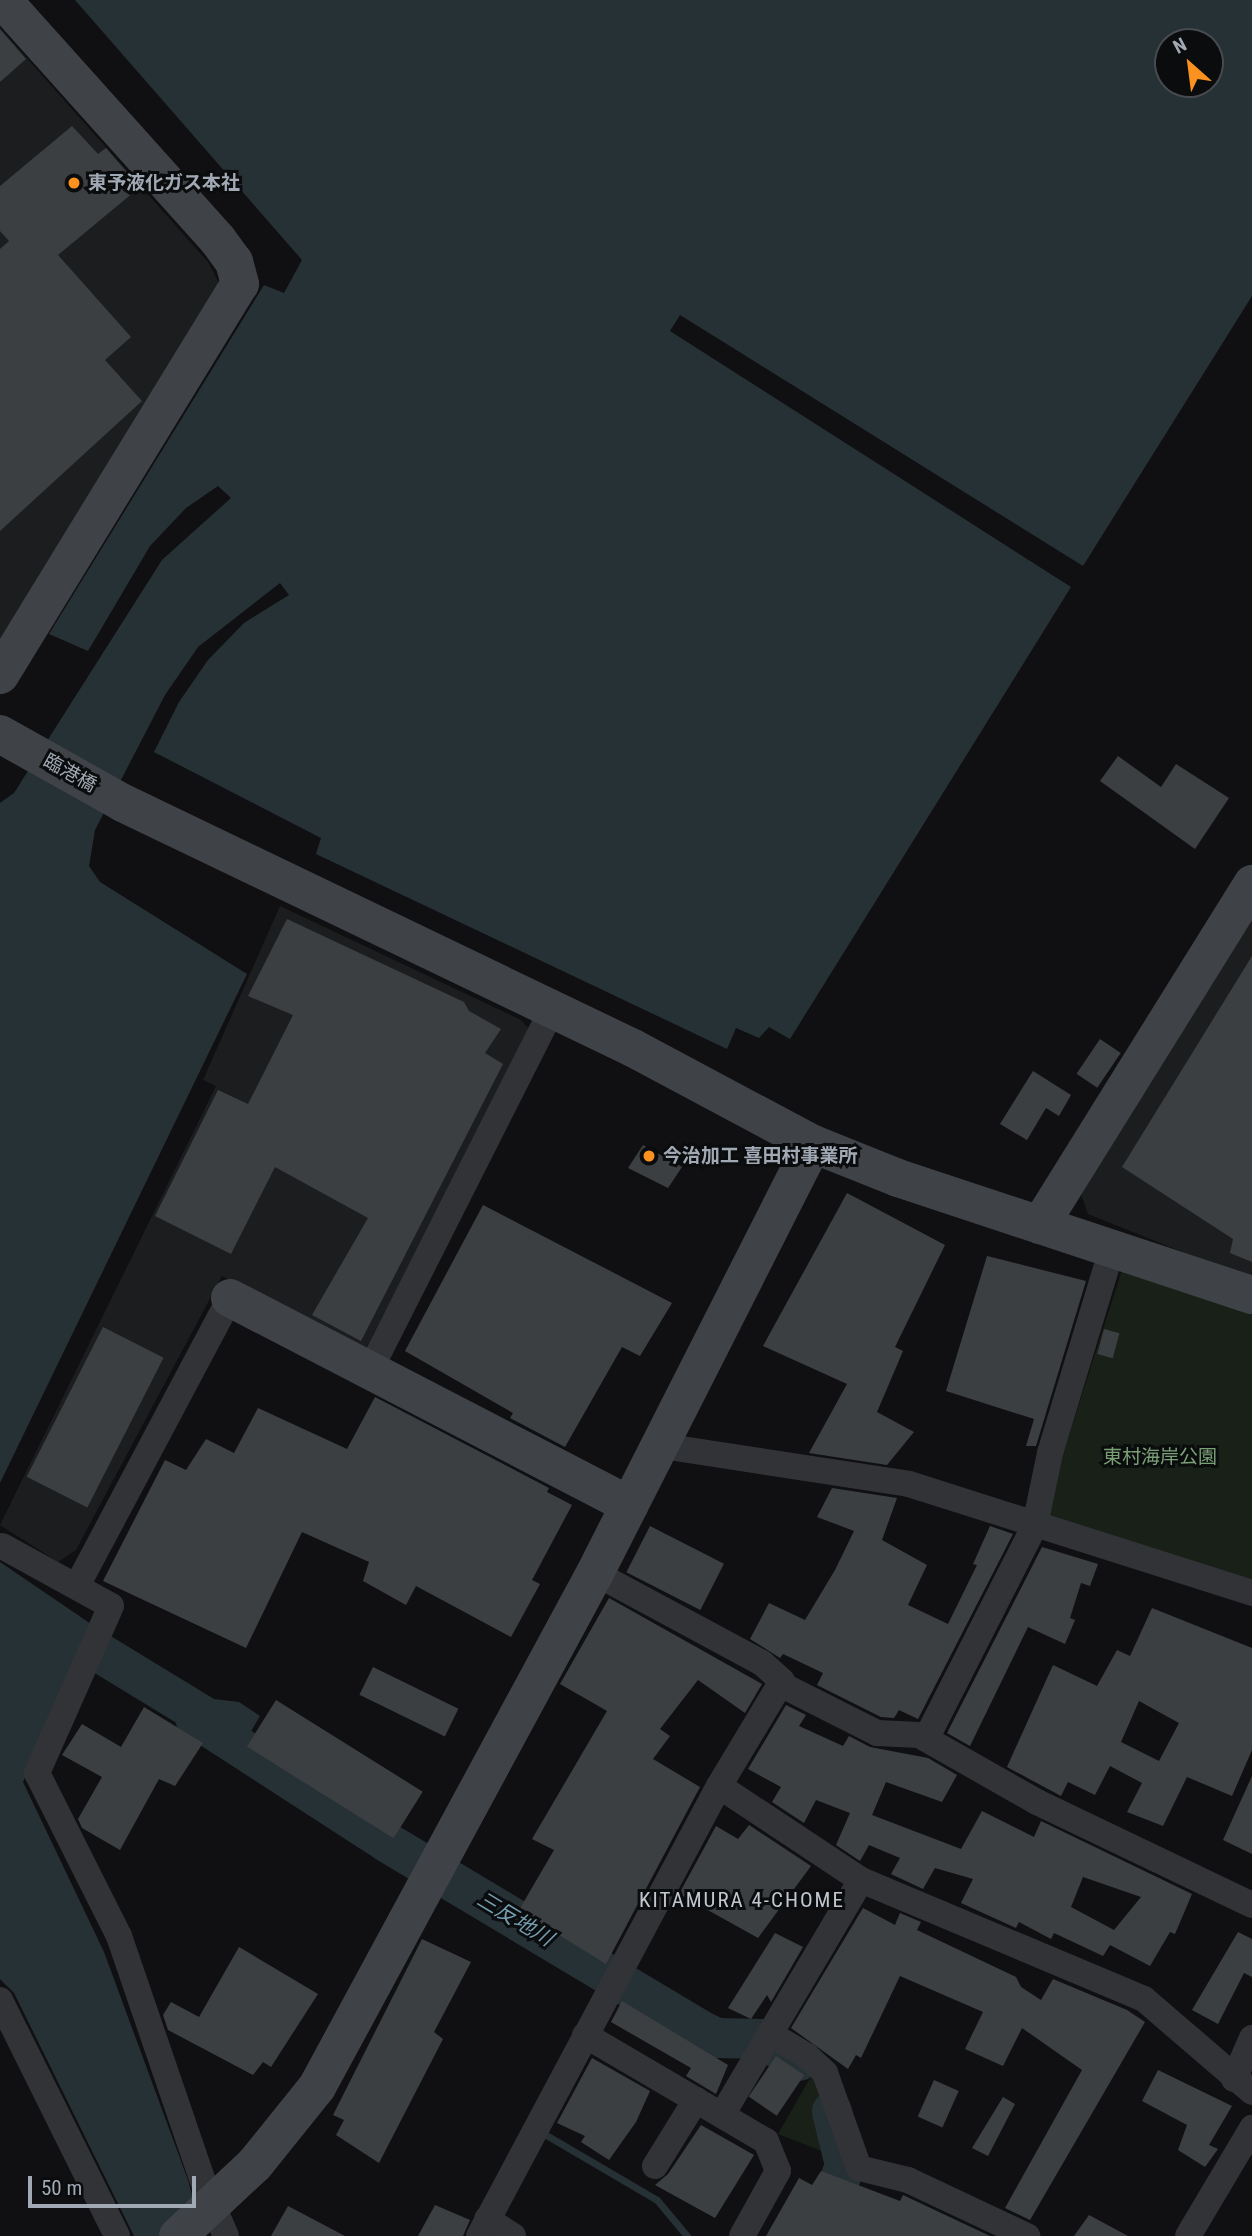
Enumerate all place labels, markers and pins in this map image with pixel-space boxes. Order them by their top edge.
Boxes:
place label: 東予液化ガス本社 [88,172,240,194]
marker: 東予液化ガス本社 [66,175,82,191]
place label: 今治加工 喜田村事業所 [663,1145,857,1167]
marker: 今治加工 喜田村事業所 [641,1148,657,1164]

